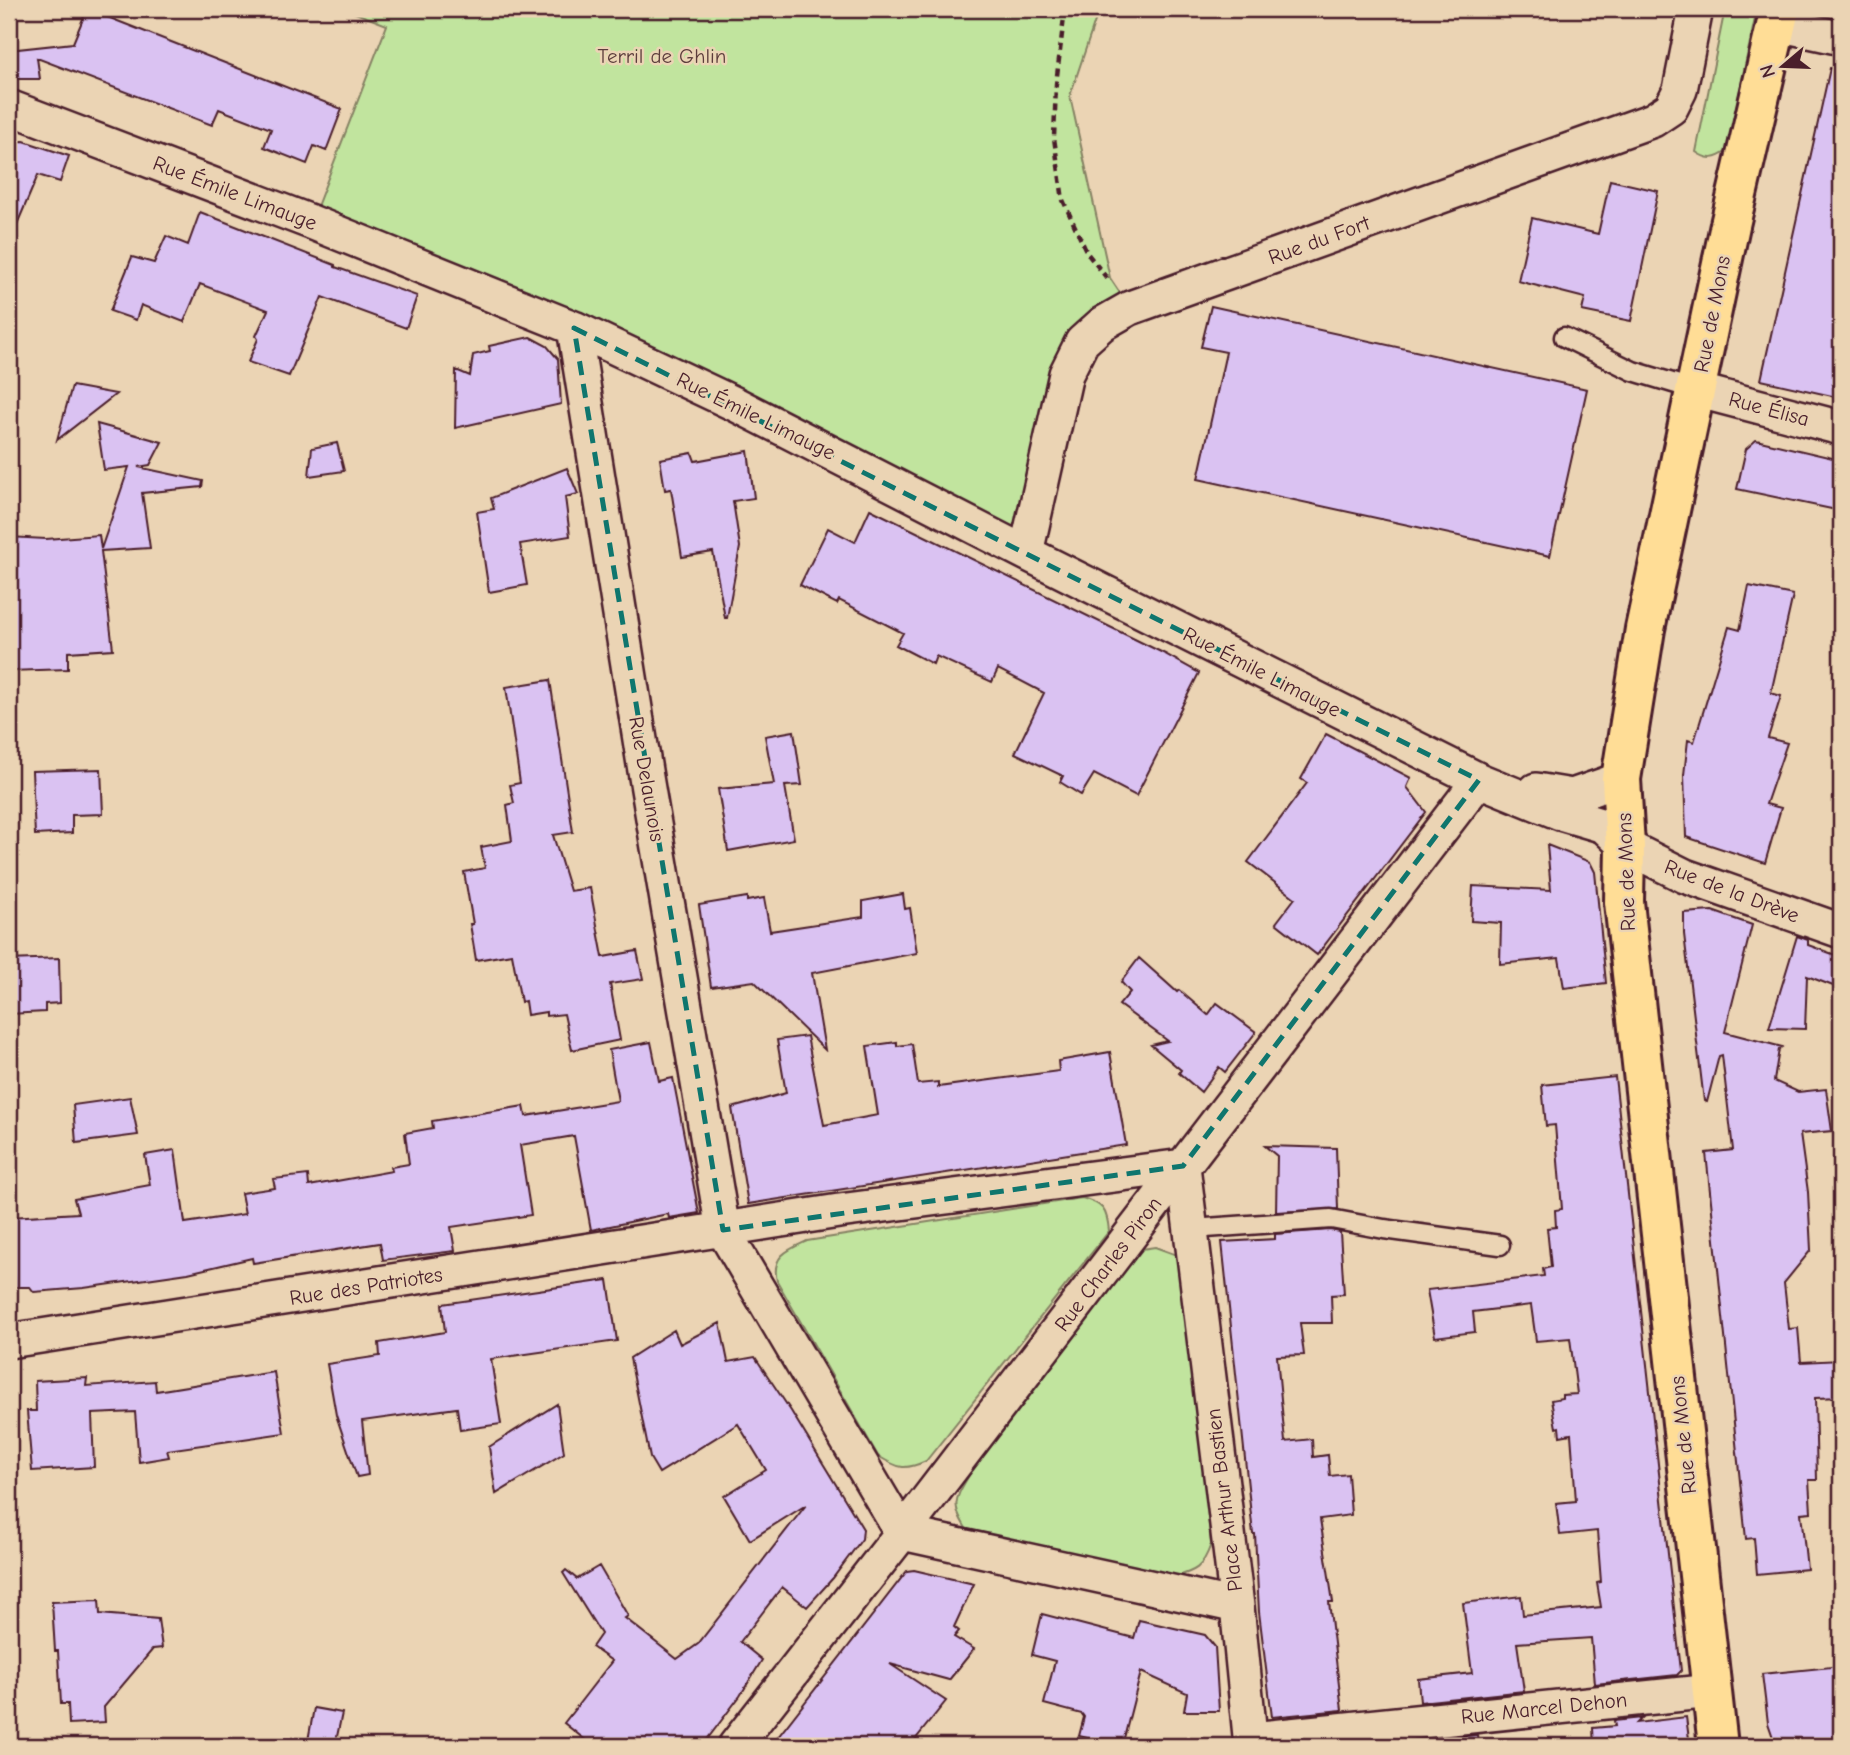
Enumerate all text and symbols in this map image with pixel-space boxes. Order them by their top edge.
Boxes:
north arrow [1748,32,1818,102]
park label: Terril de Ghlin [598,44,726,68]
text: N [1755,62,1780,81]
street label: Rue Émile Limauge [150,151,320,235]
street label: Rue du Fort [1265,210,1374,269]
street label: Rue de Mons [1689,254,1735,374]
street label: Rue Émile Limauge [673,367,839,465]
street label: Rue Élisa [1726,387,1812,431]
street label: Rue Émile Limauge [1179,622,1345,722]
street label: Rue Delaunois [624,714,670,844]
street label: Rue de Mons [1612,812,1640,932]
street label: Rue de la Drève [1661,854,1803,928]
street label: Rue Charles Piron [1050,1192,1166,1336]
street label: Rue des Patriotes [288,1262,444,1310]
street label: Rue de Mons [1665,1375,1701,1495]
street label: Place Arthur Bastien [1201,1407,1247,1593]
street label: Rue Marcel Dehon [1460,1687,1628,1729]

